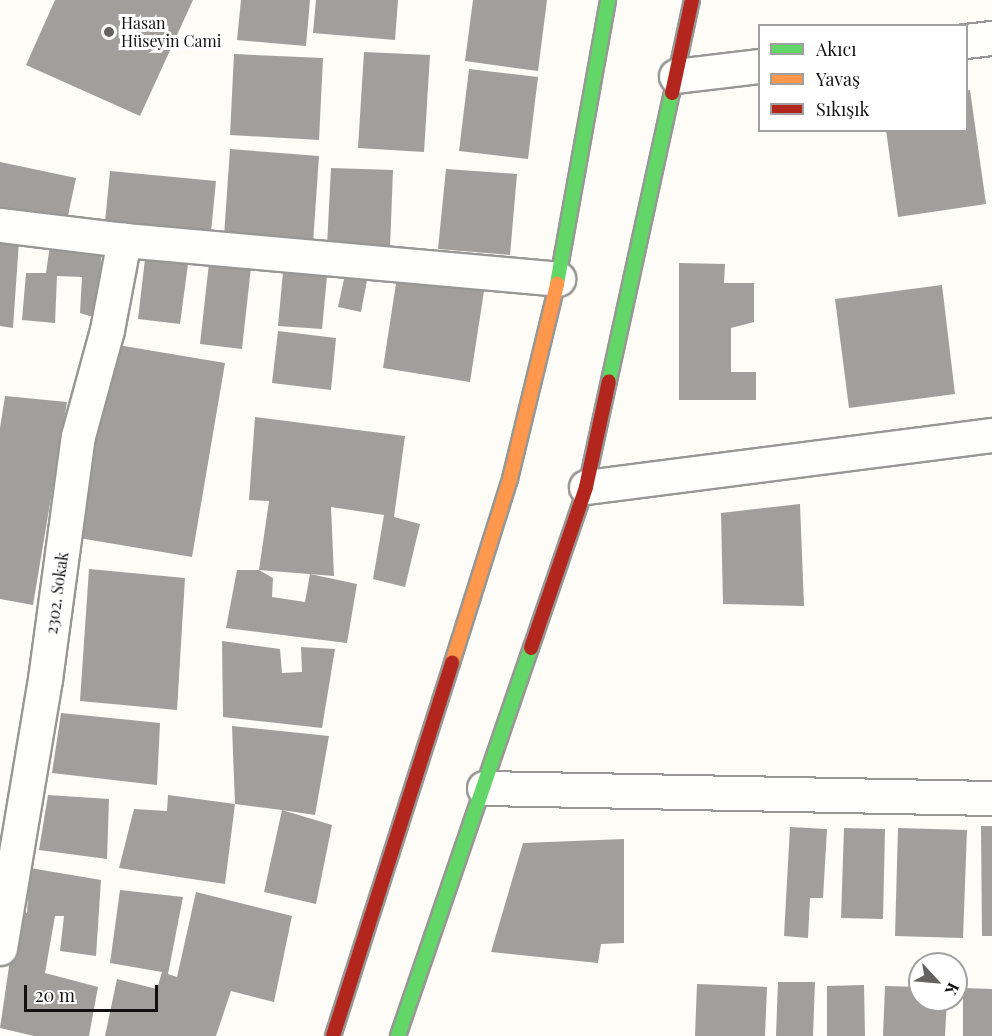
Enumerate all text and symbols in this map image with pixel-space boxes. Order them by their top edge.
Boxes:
place label: Hasan Hüseyin Cami [121,13,221,51]
legend [758,24,968,132]
marker: Hasan Hüseyin Cami [102,25,116,39]
text: Akıcı [816,37,857,61]
text: Yavaş [816,67,860,91]
text: Sıkışık [816,97,869,121]
street label: 2302. Sokak [42,551,72,635]
north arrow [908,952,968,1012]
scale bar [27,973,160,1011]
text: K [941,979,965,999]
text: 20 m [35,983,75,1007]

